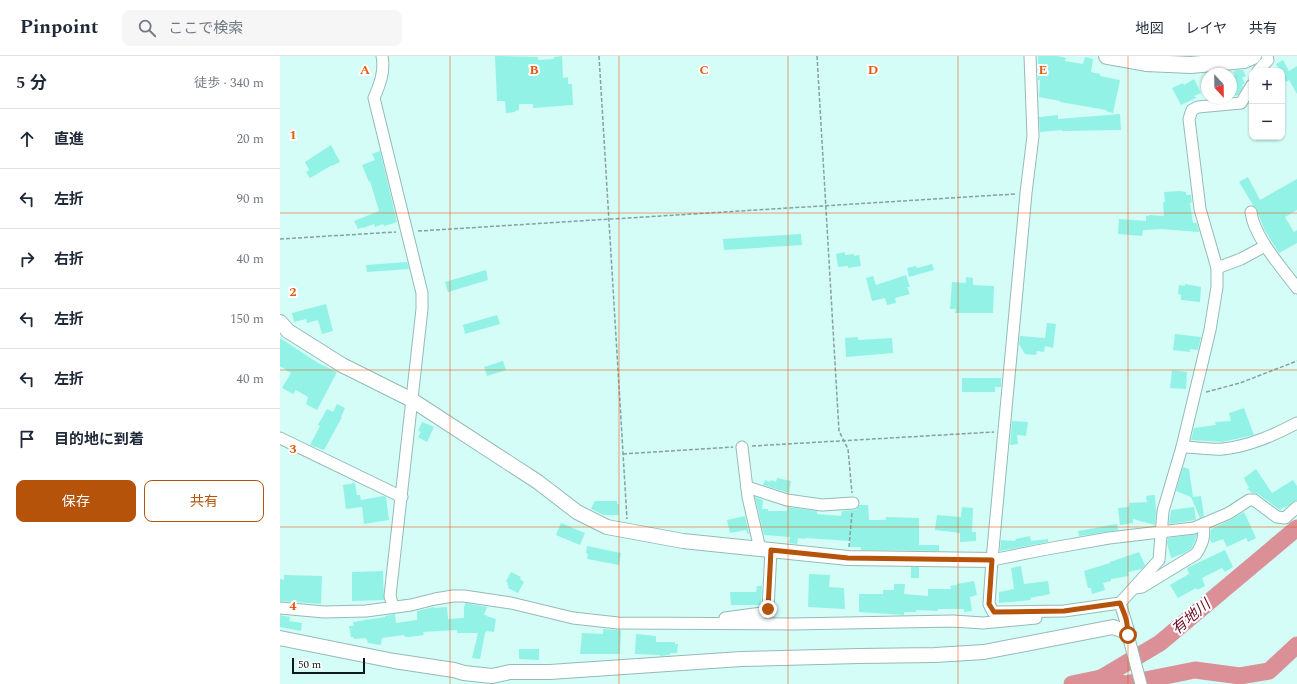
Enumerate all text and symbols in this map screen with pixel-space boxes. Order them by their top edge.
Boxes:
search box [122,10,402,46]
text: Pinpoint [20,13,98,42]
icon: search [136,17,158,39]
text: ここで検索 [168,17,243,40]
text: 地図 [1135,18,1163,39]
text: レイヤ [1185,18,1227,39]
text: 共有 [1249,18,1277,39]
text: A [360,60,370,80]
text: B [529,60,539,80]
text: C [699,60,709,80]
text: D [868,60,878,80]
text: E [1039,60,1048,80]
north arrow [1201,68,1237,104]
map controls [1249,68,1285,140]
button: + [1249,68,1285,104]
text: 5 分 [16,70,47,96]
text: 徒歩 · 340 m [194,73,264,93]
button: − [1249,104,1285,140]
text: 1 [289,125,297,145]
icon: ahead [16,128,38,150]
text: 直進 [54,128,84,151]
text: 20 m [237,129,264,149]
icon: left [16,188,38,210]
text: 左折 [54,188,84,211]
text: 90 m [237,189,264,209]
icon: right [16,248,38,270]
text: 右折 [54,248,84,271]
text: 40 m [237,249,264,269]
text: 2 [289,282,297,302]
icon: left [16,308,38,330]
text: 左折 [54,308,84,331]
text: 150 m [230,309,264,329]
icon: left [16,368,38,390]
text: 左折 [54,368,84,391]
text: 40 m [237,369,264,389]
icon: arrive [16,428,38,450]
text: 目的地に到着 [54,428,144,451]
text: 3 [289,439,297,459]
button: 保存 [16,480,136,522]
button: 共有 [144,480,264,522]
water label: 有地川 [1166,592,1217,640]
text: 4 [289,596,297,616]
route end [759,600,777,618]
route start [1119,626,1137,644]
scale bar [292,656,365,675]
text: 50 m [298,656,321,673]

